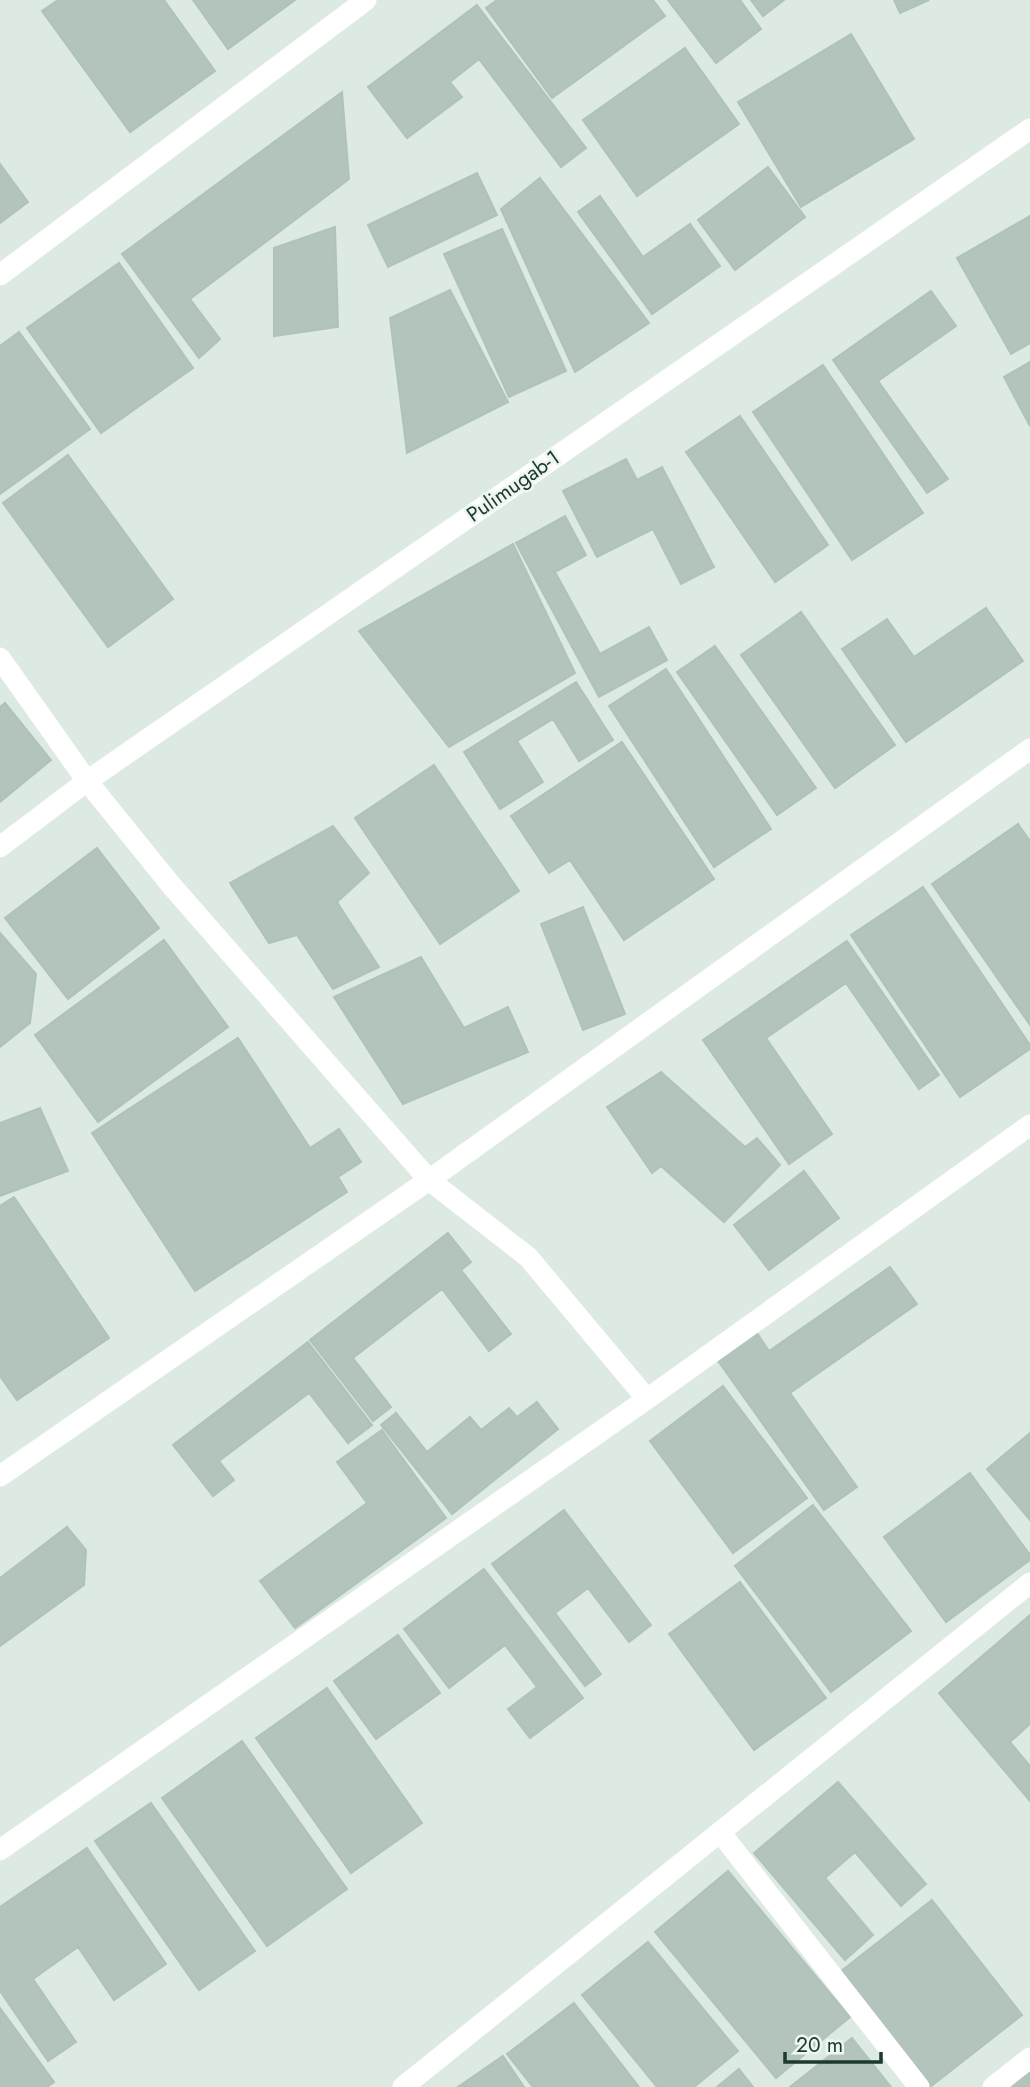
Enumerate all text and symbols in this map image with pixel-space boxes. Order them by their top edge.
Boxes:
street label: Pulimugab-1 [460,443,566,529]
scale bar [785,2021,881,2064]
text: 20 m [796,2030,843,2060]

